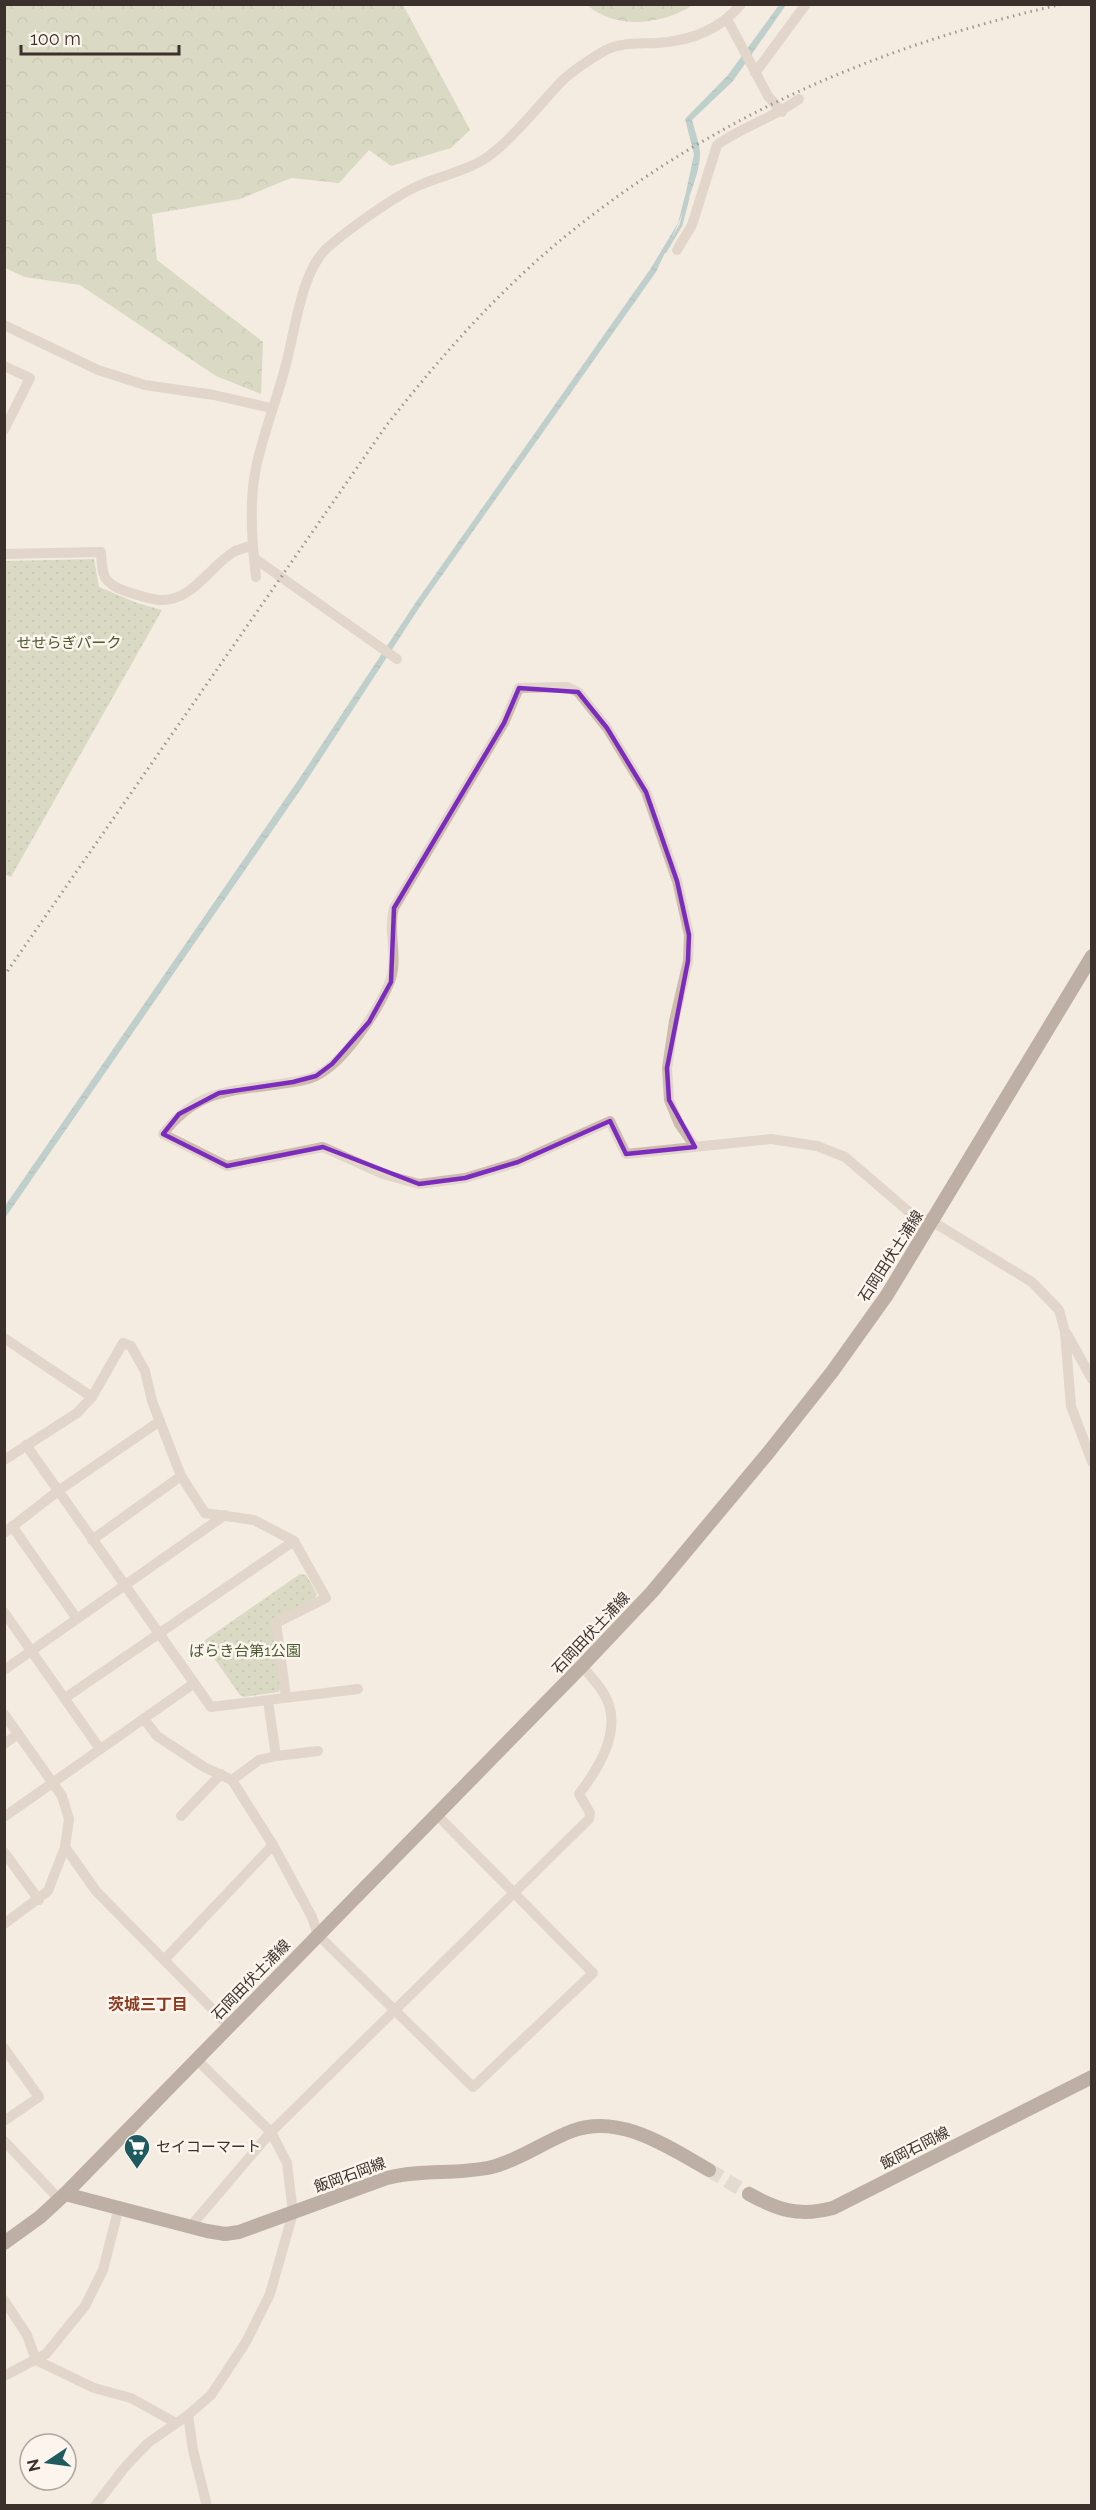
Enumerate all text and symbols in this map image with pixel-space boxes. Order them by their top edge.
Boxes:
scale bar [21,18,178,56]
text: 100 m [30,28,81,49]
park label: せせらぎパーク [16,634,122,652]
street label: 石岡田伏土浦線 [855,1207,927,1305]
street label: 石岡田伏土浦線 [549,1588,633,1678]
park label: ばらき台第1公園 [189,1642,301,1660]
street label: 石岡田伏土浦線 [208,1936,294,2024]
district label: 茨城三丁目 [108,1995,188,2014]
street label: 飯岡石岡線 [877,2123,953,2173]
supermarket icon: セイコーマート [122,2132,152,2170]
place label: セイコーマート [156,2138,261,2156]
street label: 飯岡石岡線 [312,2154,388,2196]
north arrow [18,2432,78,2492]
text: N [23,2457,45,2473]

